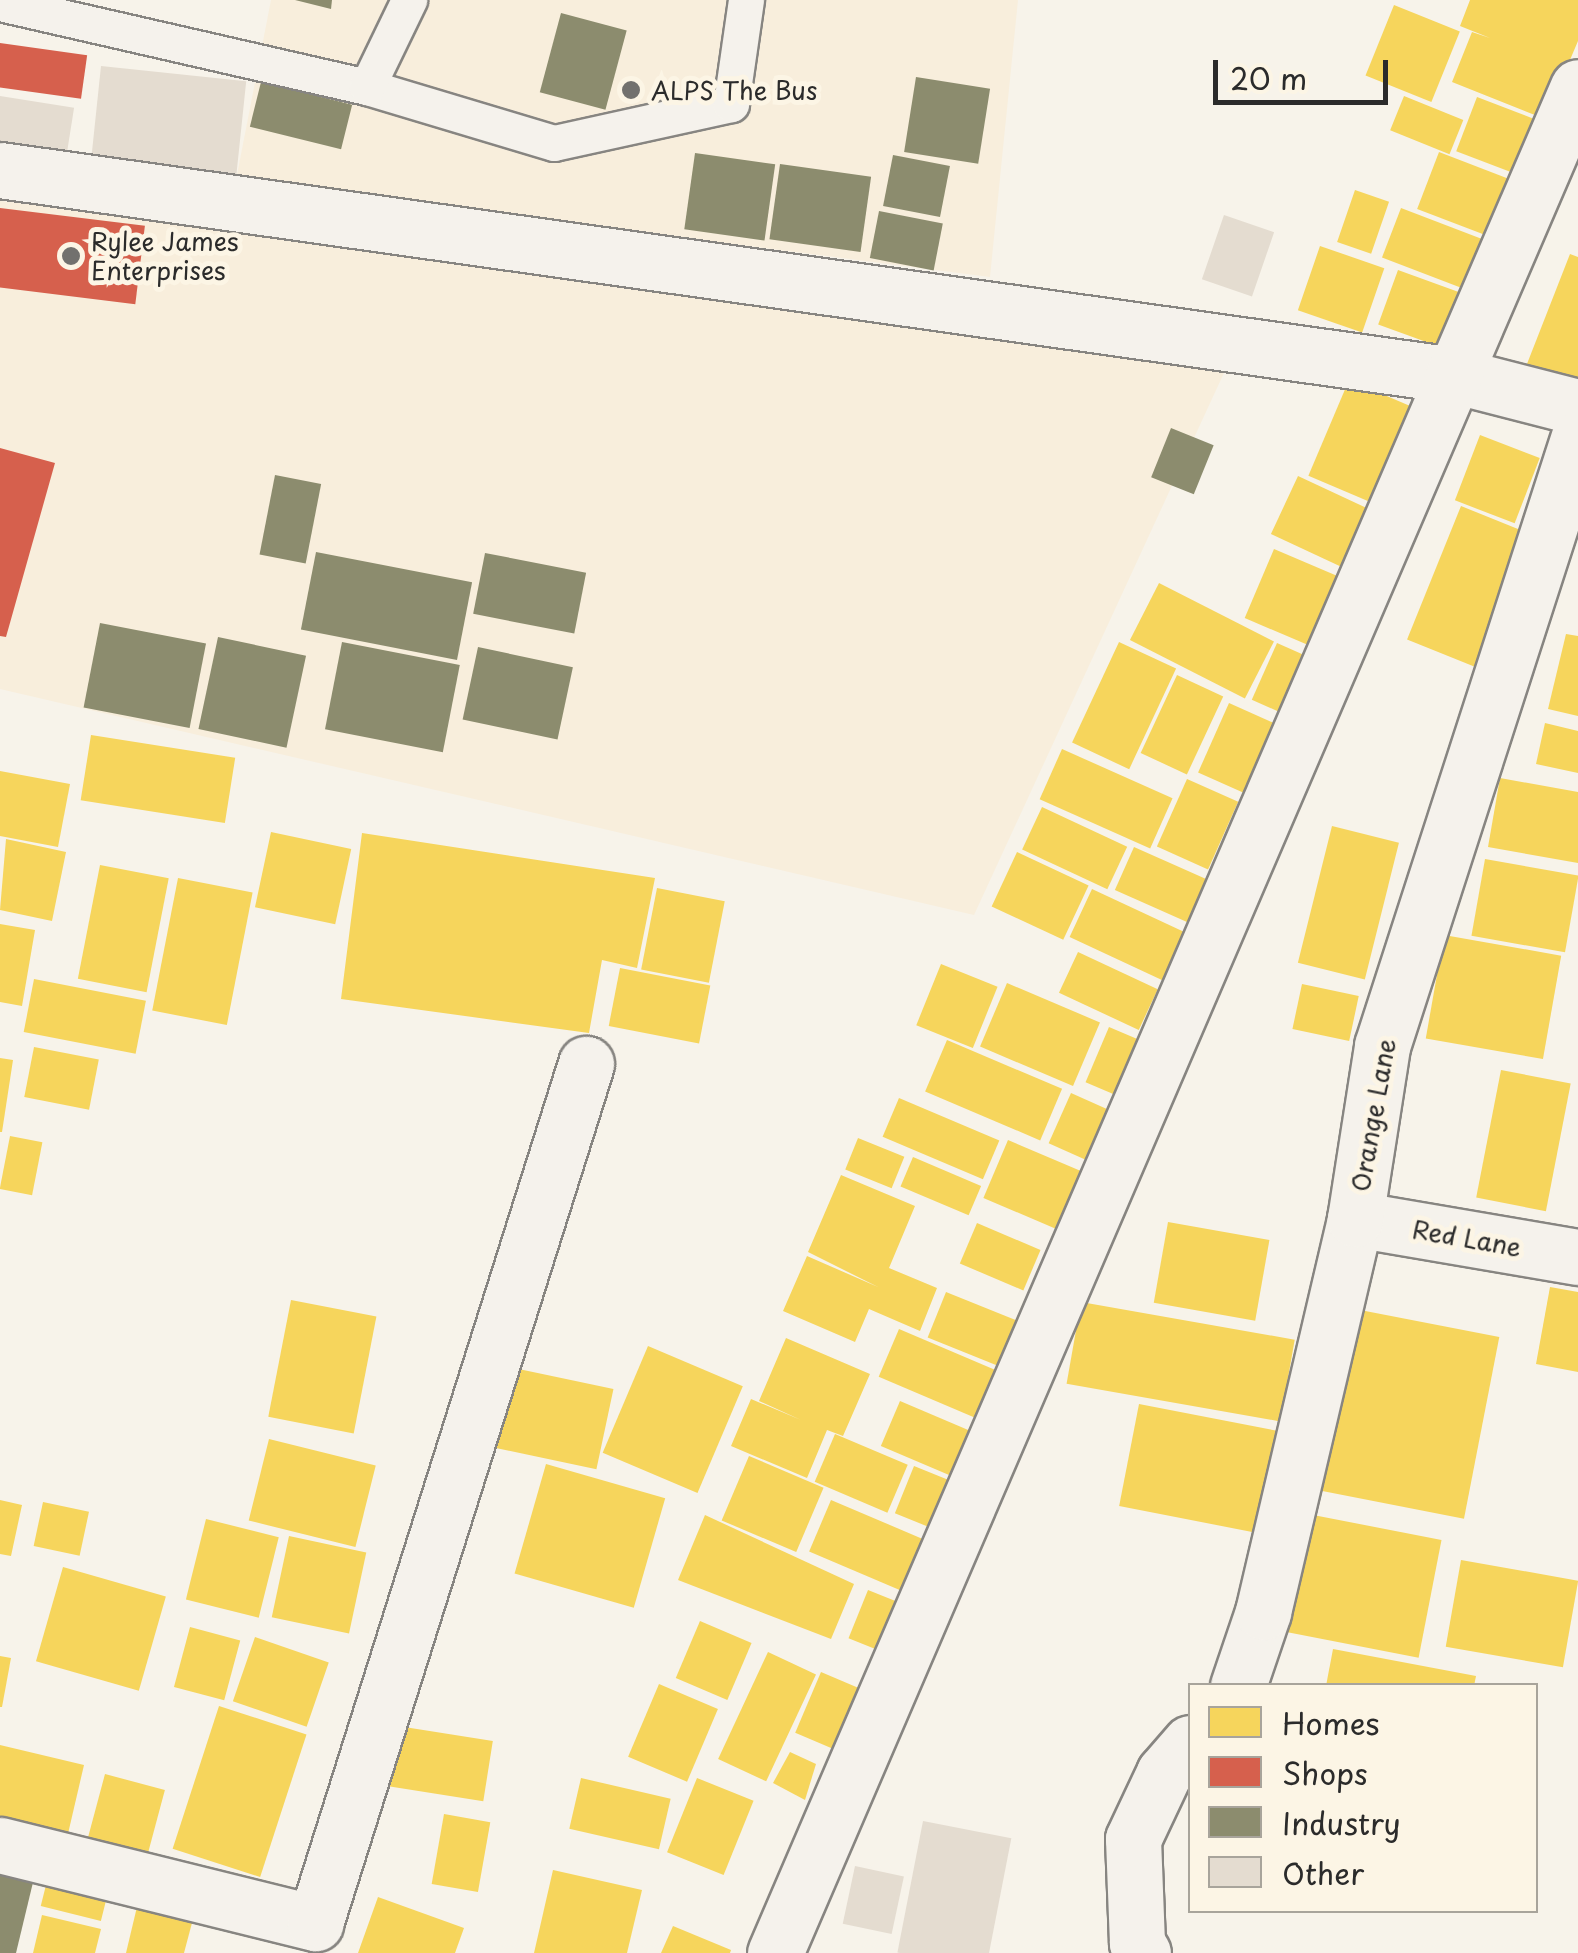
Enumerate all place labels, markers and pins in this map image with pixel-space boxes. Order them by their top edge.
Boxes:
place label: ALPS The Bus [651,75,819,105]
marker: ALPS The Bus [620,79,642,101]
place label: Rylee James Enterprises [91,227,241,286]
marker: Rylee James Enterprises [60,245,82,267]

